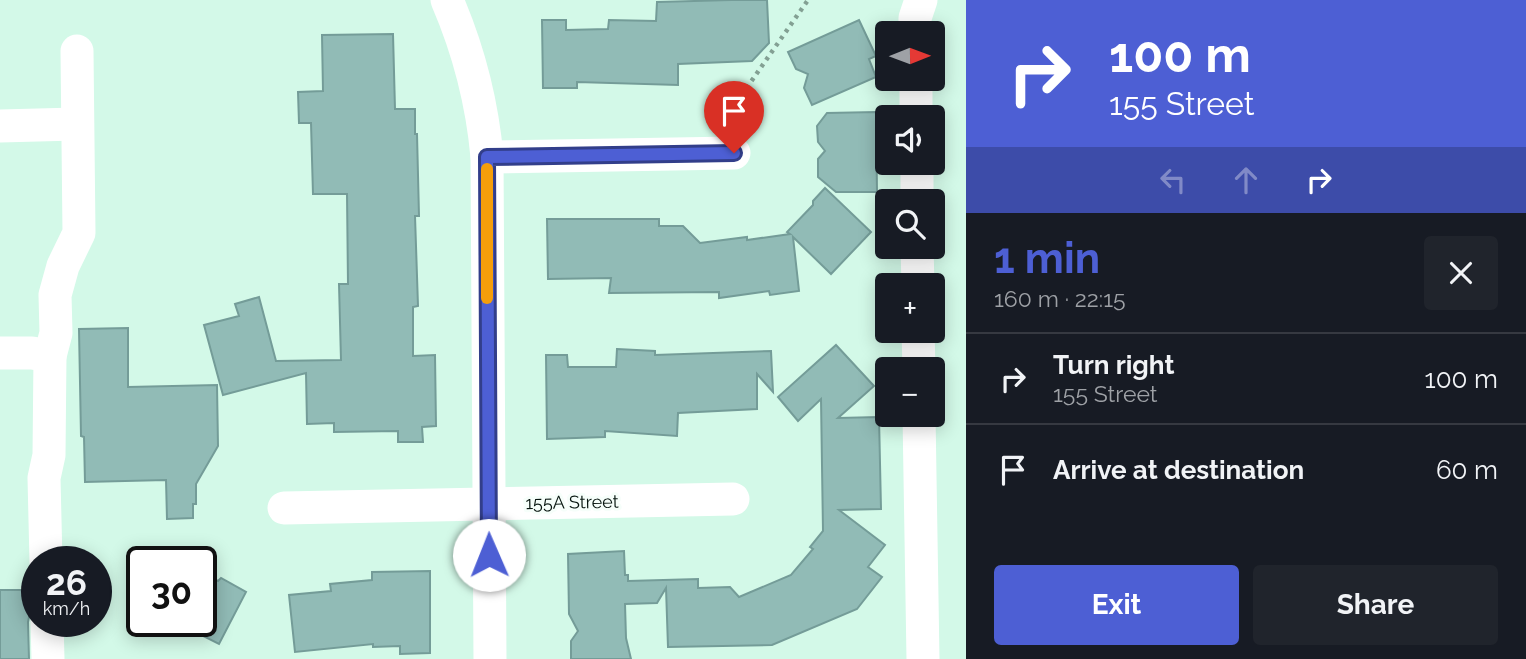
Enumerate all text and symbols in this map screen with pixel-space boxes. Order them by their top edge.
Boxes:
north arrow [875,21,945,91]
map controls [875,21,945,427]
text: 100 m [1109,26,1251,83]
icon: right [994,28,1085,119]
pin [704,81,764,153]
text: 155 Street [1109,85,1254,122]
icon: arrive [715,92,753,130]
button: sound [875,105,945,175]
icon: left [1154,161,1192,199]
icon: ahead [1227,161,1265,199]
icon: right [1300,161,1338,199]
button: search [875,189,945,259]
text: 1 min [994,234,1100,283]
button: close [1424,236,1498,310]
button: + [875,273,945,343]
text: 160 m · 22:15 [994,285,1126,312]
text: Turn right [1053,350,1174,380]
button: − [875,357,945,427]
icon: right [994,360,1032,398]
text: 100 m [1425,364,1498,394]
text: 155 Street [1053,380,1158,407]
icon: arrive [994,451,1032,489]
text: Arrive at destination [1053,455,1304,485]
text: 60 m [1436,455,1498,485]
street label: 155A Street [525,491,619,513]
position arrow [452,518,526,592]
speed limit sign: 30 [126,546,217,637]
text: 26 [46,562,87,603]
button: Exit [994,565,1239,645]
button: Share [1253,565,1498,645]
text: km/h [43,598,90,619]

